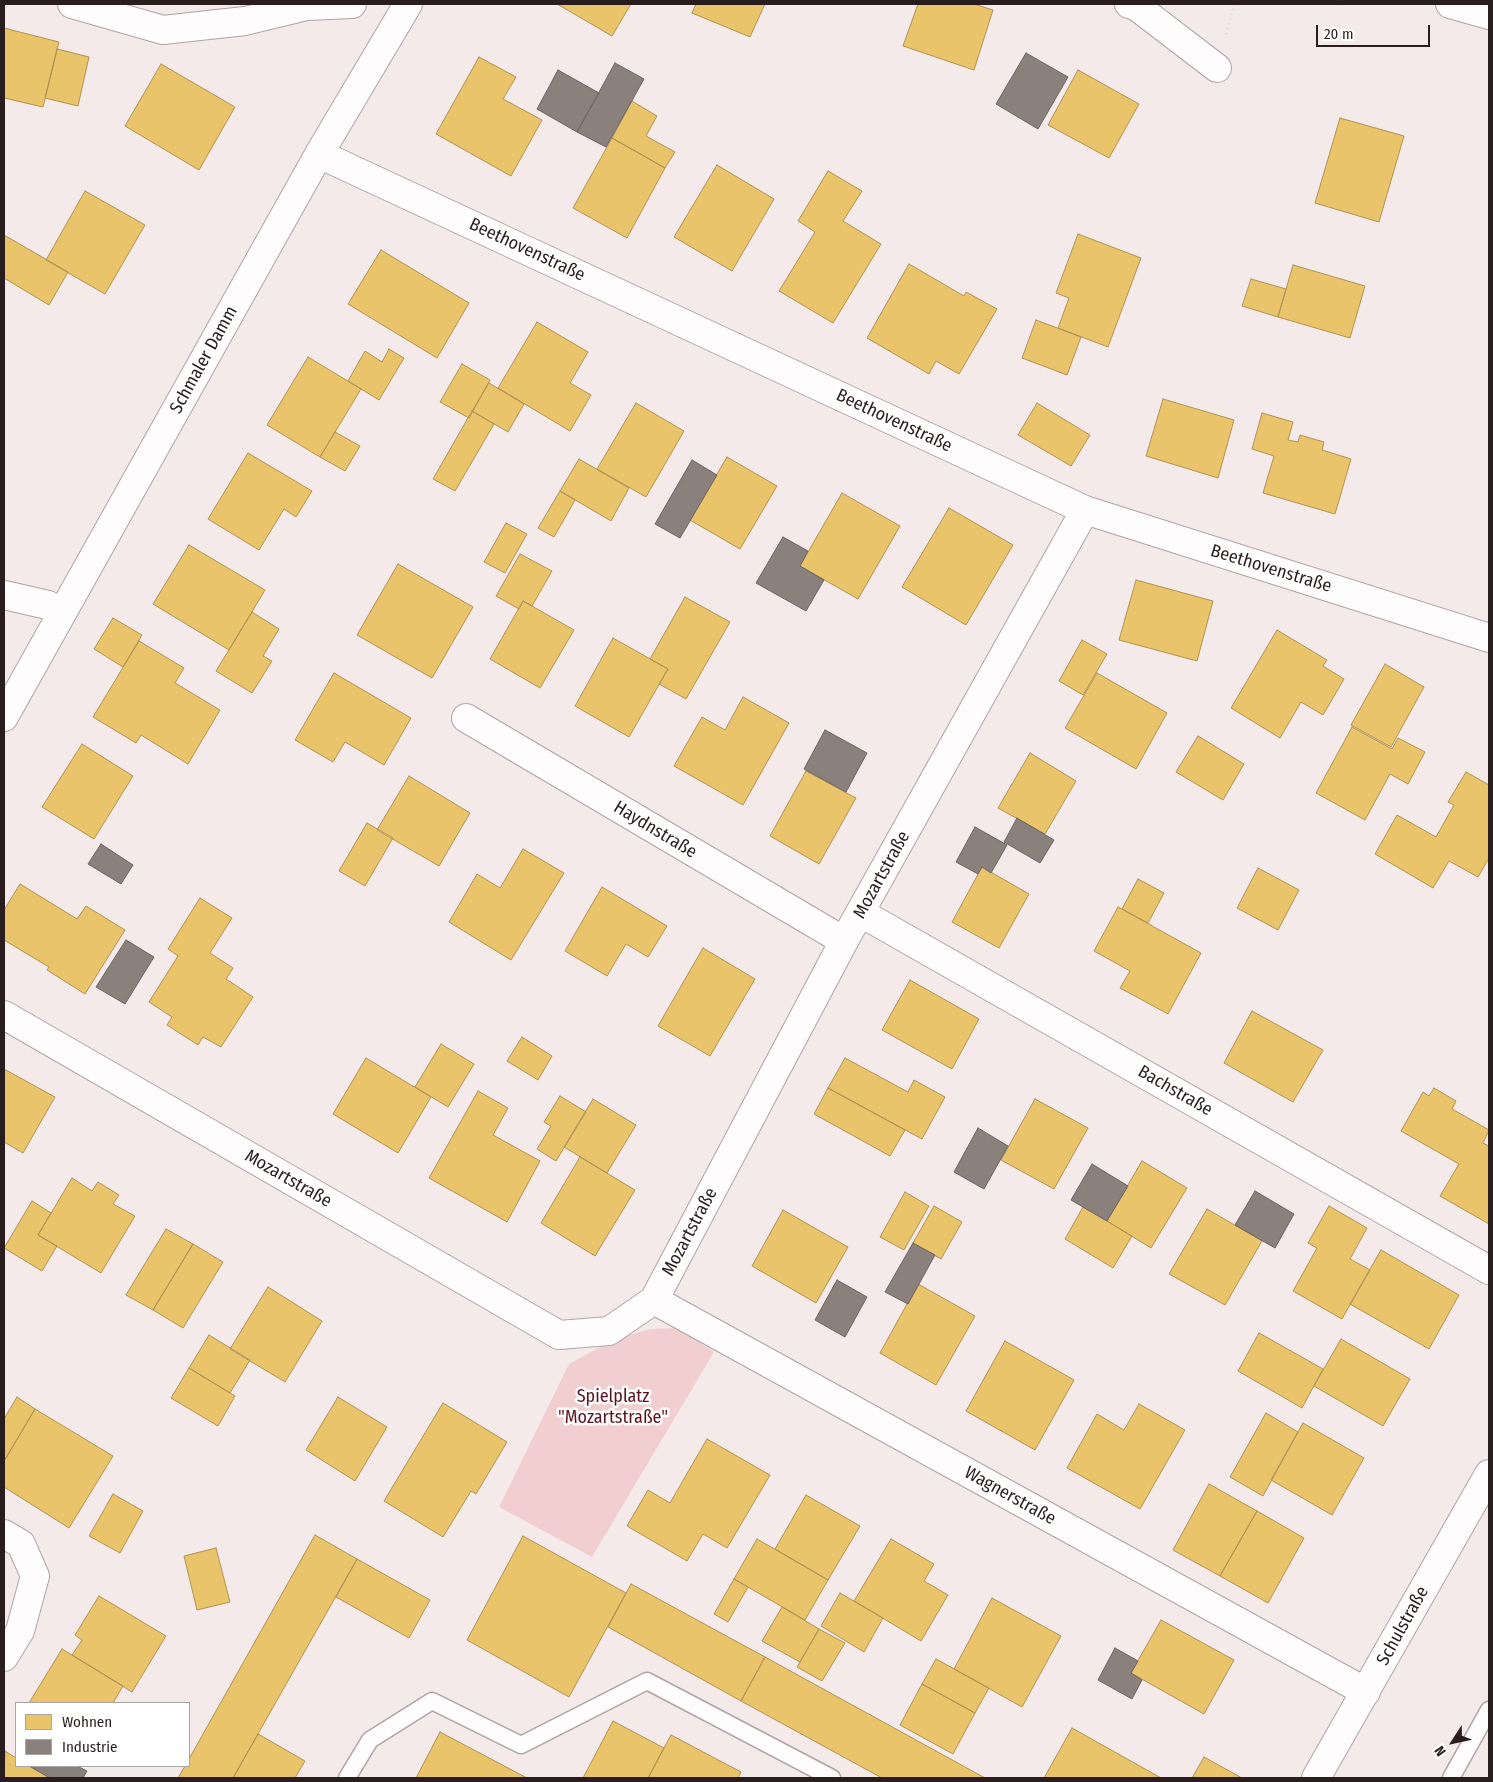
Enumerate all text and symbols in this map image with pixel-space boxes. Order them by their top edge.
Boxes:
scale bar [1318,15,1432,47]
text: 20 m [1324,25,1354,43]
street label: Beethovenstraße [466,214,588,286]
street label: Schmaler Damm [166,303,242,417]
street label: Beethovenstraße [833,385,955,457]
street label: Beethovenstraße [1208,540,1334,598]
street label: Haydnstraße [609,797,701,863]
street label: Mozartstraße [849,827,915,923]
street label: Bachstraße [1134,1061,1216,1121]
street label: Mozartstraße [241,1145,335,1213]
street label: Mozartstraße [658,1184,722,1280]
park label: Spielplatz "Mozartstraße" [558,1386,668,1428]
street label: Wagnerstraße [961,1462,1059,1530]
street label: Schulstraße [1372,1583,1434,1669]
legend [15,1702,190,1767]
text: Wohnen [62,1713,112,1731]
north arrow [1428,1717,1478,1767]
text: Industrie [62,1738,117,1756]
text: N [1431,1743,1450,1759]

